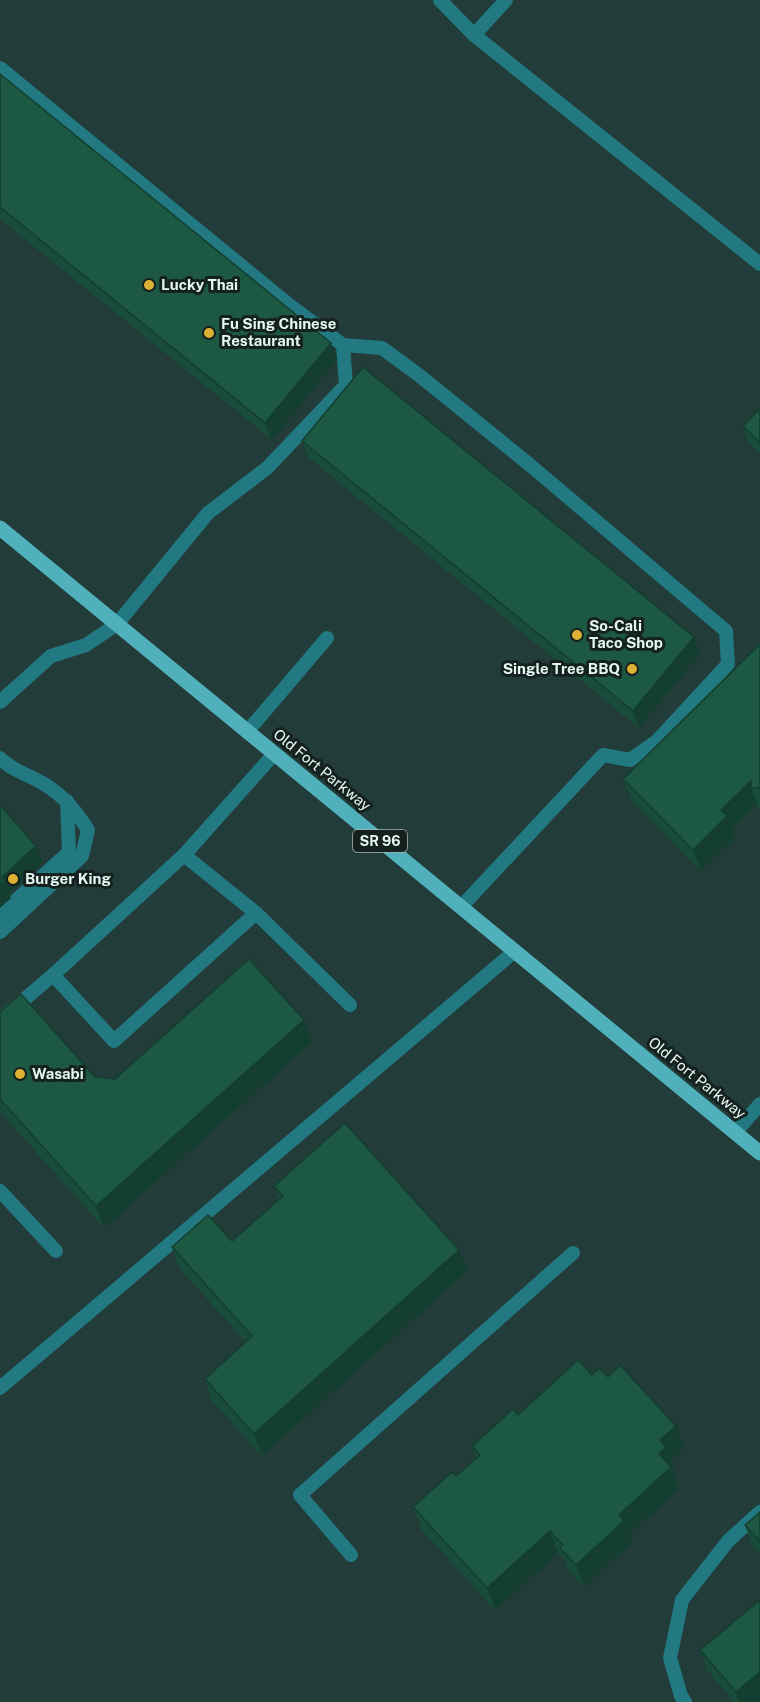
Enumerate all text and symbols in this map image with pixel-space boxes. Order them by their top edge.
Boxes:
place label: Lucky Thai [161,276,238,293]
marker: Lucky Thai [142,278,156,292]
place label: Fu Sing Chinese Restaurant [221,315,336,349]
marker: Fu Sing Chinese Restaurant [202,326,216,340]
place label: So-Cali Taco Shop [589,617,663,651]
marker: So-Cali Taco Shop [570,628,584,642]
place label: Single Tree BBQ [503,660,620,677]
marker: Single Tree BBQ [625,662,639,676]
street label: Old Fort Parkway [270,725,374,814]
road number: SR 96 [353,830,407,852]
place label: Burger King [25,870,111,887]
marker: Burger King [6,872,20,886]
street label: Old Fort Parkway [645,1033,749,1122]
place label: Wasabi [32,1065,84,1082]
marker: Wasabi [13,1067,27,1081]

